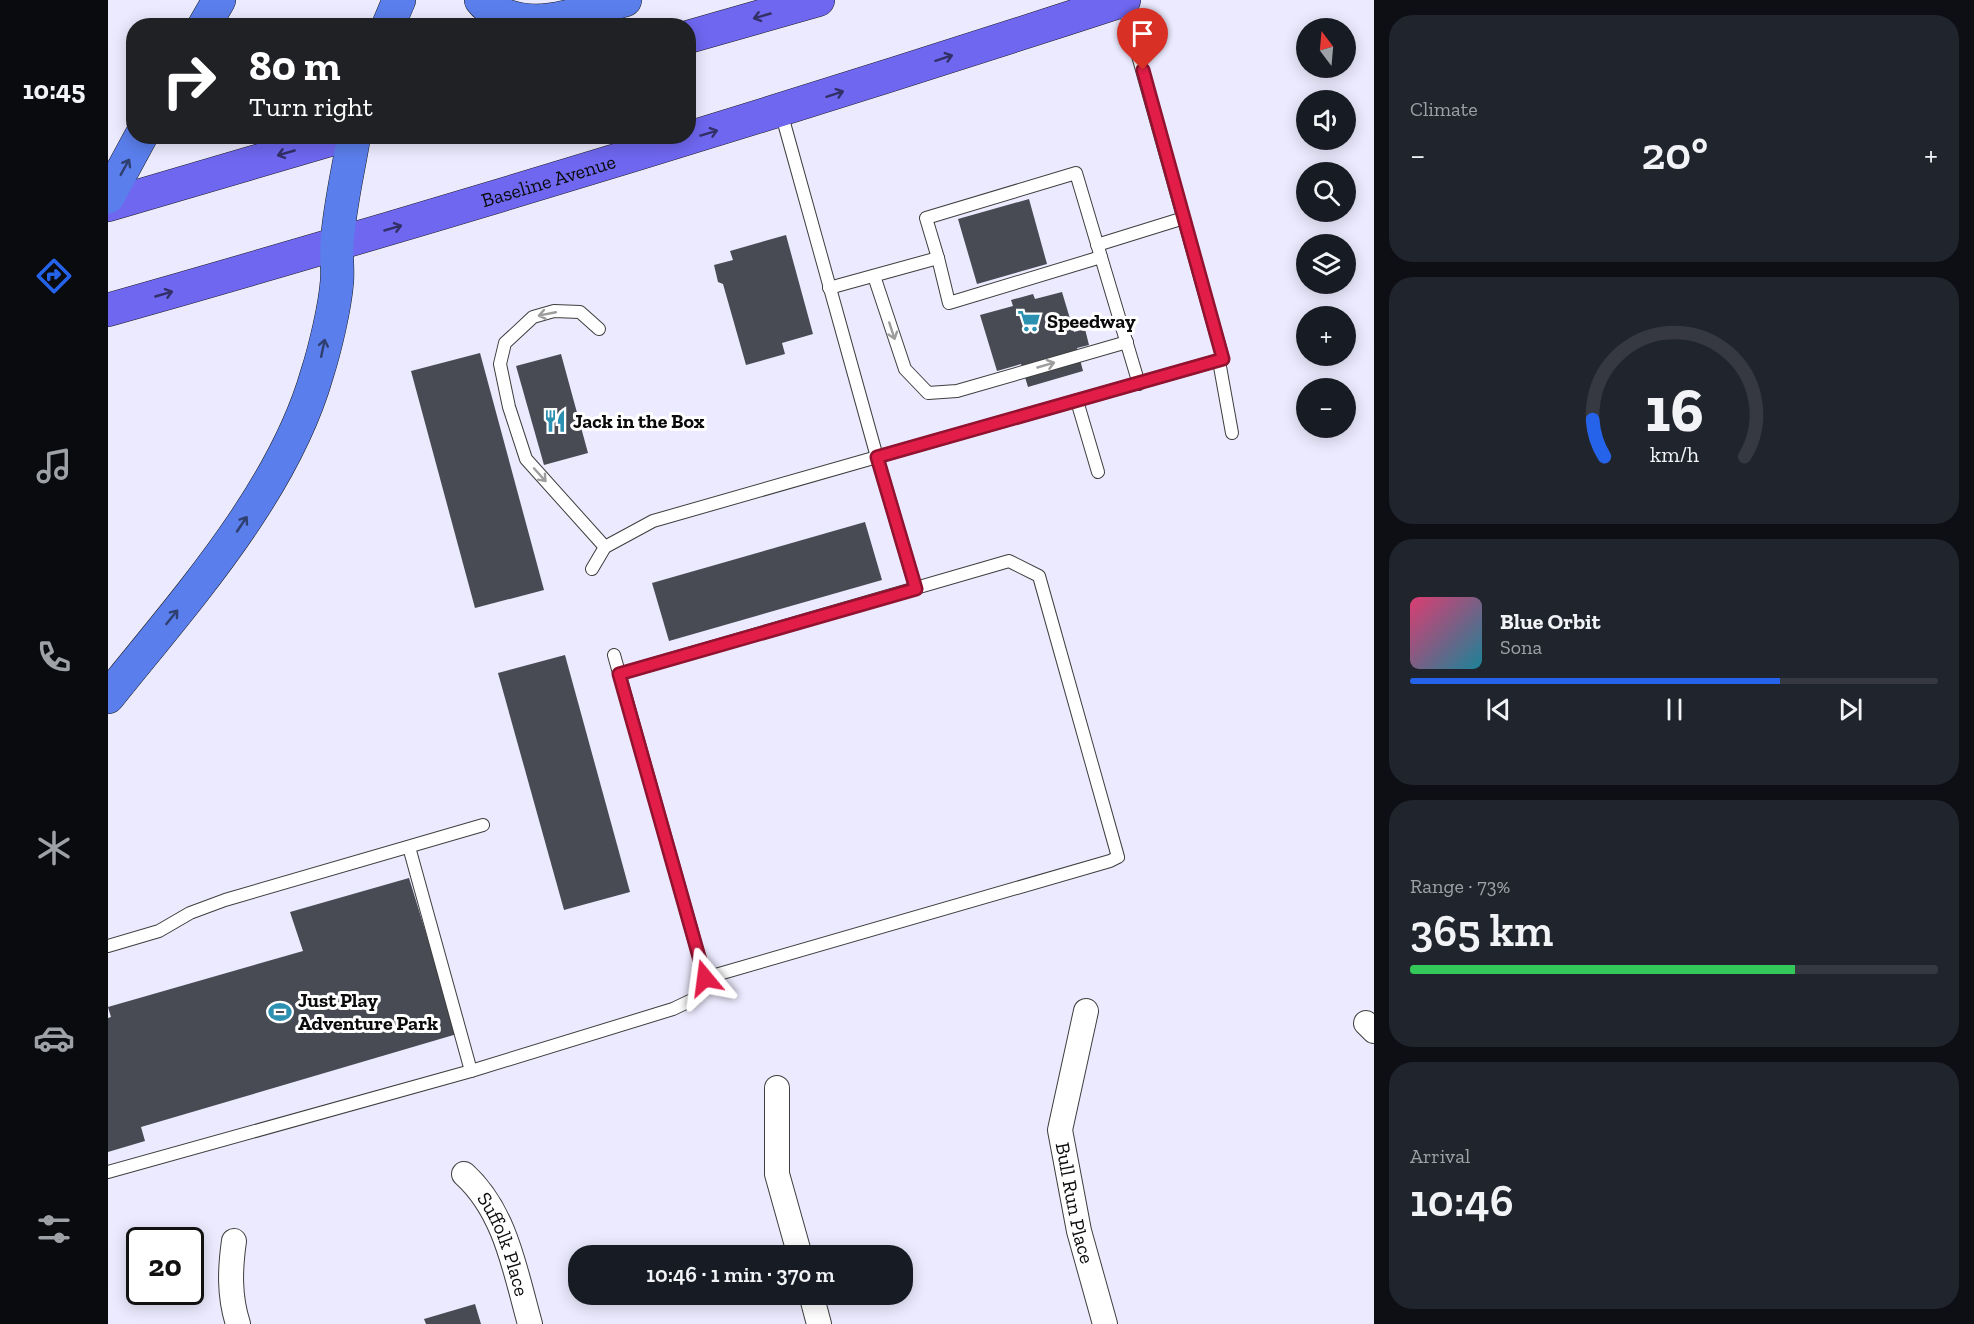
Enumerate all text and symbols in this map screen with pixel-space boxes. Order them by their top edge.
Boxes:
pin [1117,8,1168,70]
one-way arrow [753,11,772,22]
icon: arrive [1126,17,1159,50]
north arrow [1296,18,1356,78]
map controls [1296,18,1356,438]
text: 80 m [249,40,340,91]
icon: right [150,42,228,120]
one-way arrow [934,52,953,63]
text: 10:45 [23,74,85,106]
one-way arrow [825,87,843,98]
button: sound [1296,90,1356,150]
text: Turn right [249,91,373,123]
text: Climate [1410,97,1478,121]
one-way arrow [699,127,718,138]
text: 20° [1641,127,1708,181]
text: − [1410,135,1425,174]
text: + [1924,135,1938,174]
one-way arrow [277,148,296,159]
street label: Baseline Avenue [478,149,619,212]
one-way arrow [119,159,131,176]
button: search [1296,162,1356,222]
one-way arrow [383,222,402,233]
button: layers [1296,234,1356,294]
icon: directions [33,255,75,297]
one-way arrow [154,288,173,299]
button: + [1296,306,1356,366]
one-way arrow [538,308,557,320]
supermarket icon: Speedway [1016,308,1042,334]
place label: Speedway [1047,309,1136,333]
one-way arrow [887,321,898,340]
one-way arrow [318,339,329,359]
one-way arrow [1036,359,1055,370]
text: 16 [1645,372,1703,447]
button: − [1296,378,1356,438]
restaurant icon: Jack in the Box [542,408,568,434]
place label: Jack in the Box [573,409,705,433]
text: km/h [1650,443,1698,468]
icon: music [33,445,75,487]
one-way arrow [533,468,547,483]
one-way arrow [236,516,248,533]
text: Blue Orbit [1500,608,1600,635]
one-way arrow [166,609,179,625]
text: Sona [1500,635,1542,659]
icon: phone [33,636,75,678]
icon: previous [1482,693,1515,726]
icon: pause [1658,693,1691,726]
icon: next [1834,693,1867,726]
icon: climate [33,827,75,869]
text: Range · 73% [1410,874,1510,898]
text: 365 km [1410,904,1553,958]
position arrow [673,946,737,1010]
place label: Just Play Adventure Park [298,988,438,1035]
sports icon: Just Play Adventure Park [267,999,293,1025]
icon: car [33,1017,75,1059]
street label: Bull Run Place [1051,1140,1099,1266]
text: Arrival [1410,1144,1470,1168]
text: 10:46 [1410,1174,1514,1228]
street label: Suffolk Place [472,1187,534,1299]
icon: filters [33,1208,75,1250]
speed limit sign: 20 [126,1227,204,1305]
text: 10:46 · 1 min · 370 m [646,1261,835,1288]

